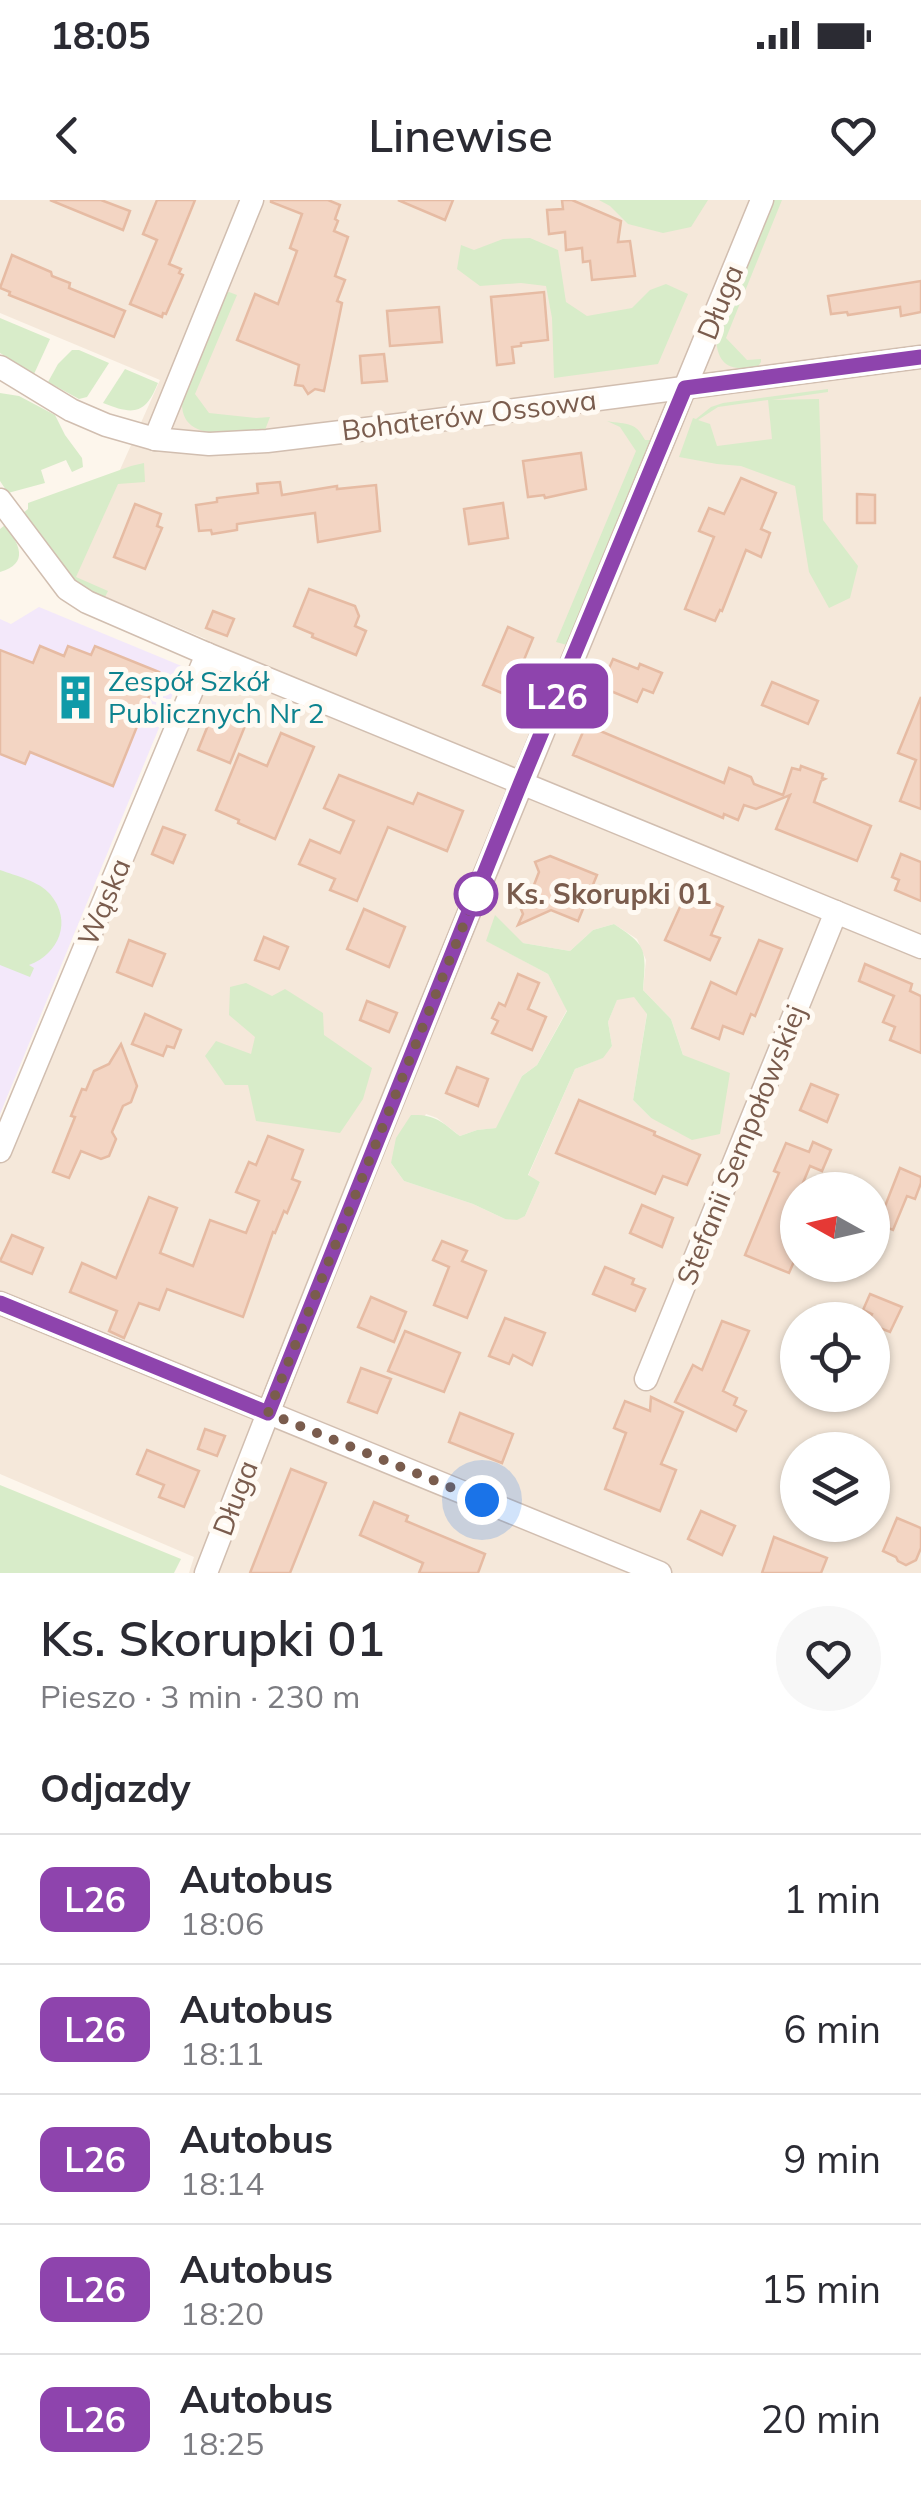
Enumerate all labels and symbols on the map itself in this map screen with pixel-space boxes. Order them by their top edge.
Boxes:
street label: Długa [689,259,750,344]
street label: Bohaterów Ossowa [339,382,598,448]
place label: Zespół Szkół Publicznych Nr 2 [108,663,324,730]
line badge: L26 [500,664,614,728]
building icon: Zespół Szkół Publicznych Nr 2 [51,673,99,721]
street label: Wąska [70,853,137,951]
marker: Ks. Skorupki 01 [455,873,497,915]
place label: Ks. Skorupki 01 [506,876,712,911]
street label: Stefanii Sempołowskiej [668,1000,813,1290]
north arrow [780,1172,890,1282]
street label: Długa [204,1455,265,1540]
your location [457,1475,507,1525]

